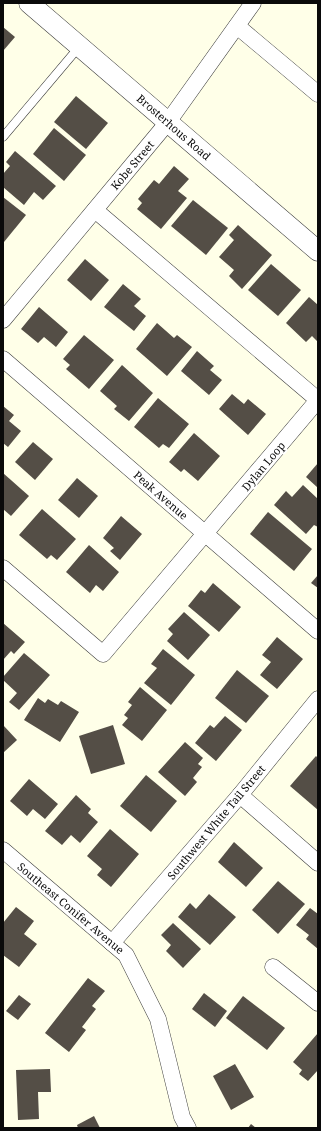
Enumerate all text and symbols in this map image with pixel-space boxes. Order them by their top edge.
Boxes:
street label: Brosterhous Road [134,91,214,163]
street label: Kobe Street [107,137,157,193]
street label: Dylan Loop [238,438,288,494]
street label: Peak Avenue [131,467,191,523]
street label: Southwest White Tail Street [164,762,268,882]
street label: Southeast Conifer Avenue [14,859,128,957]

